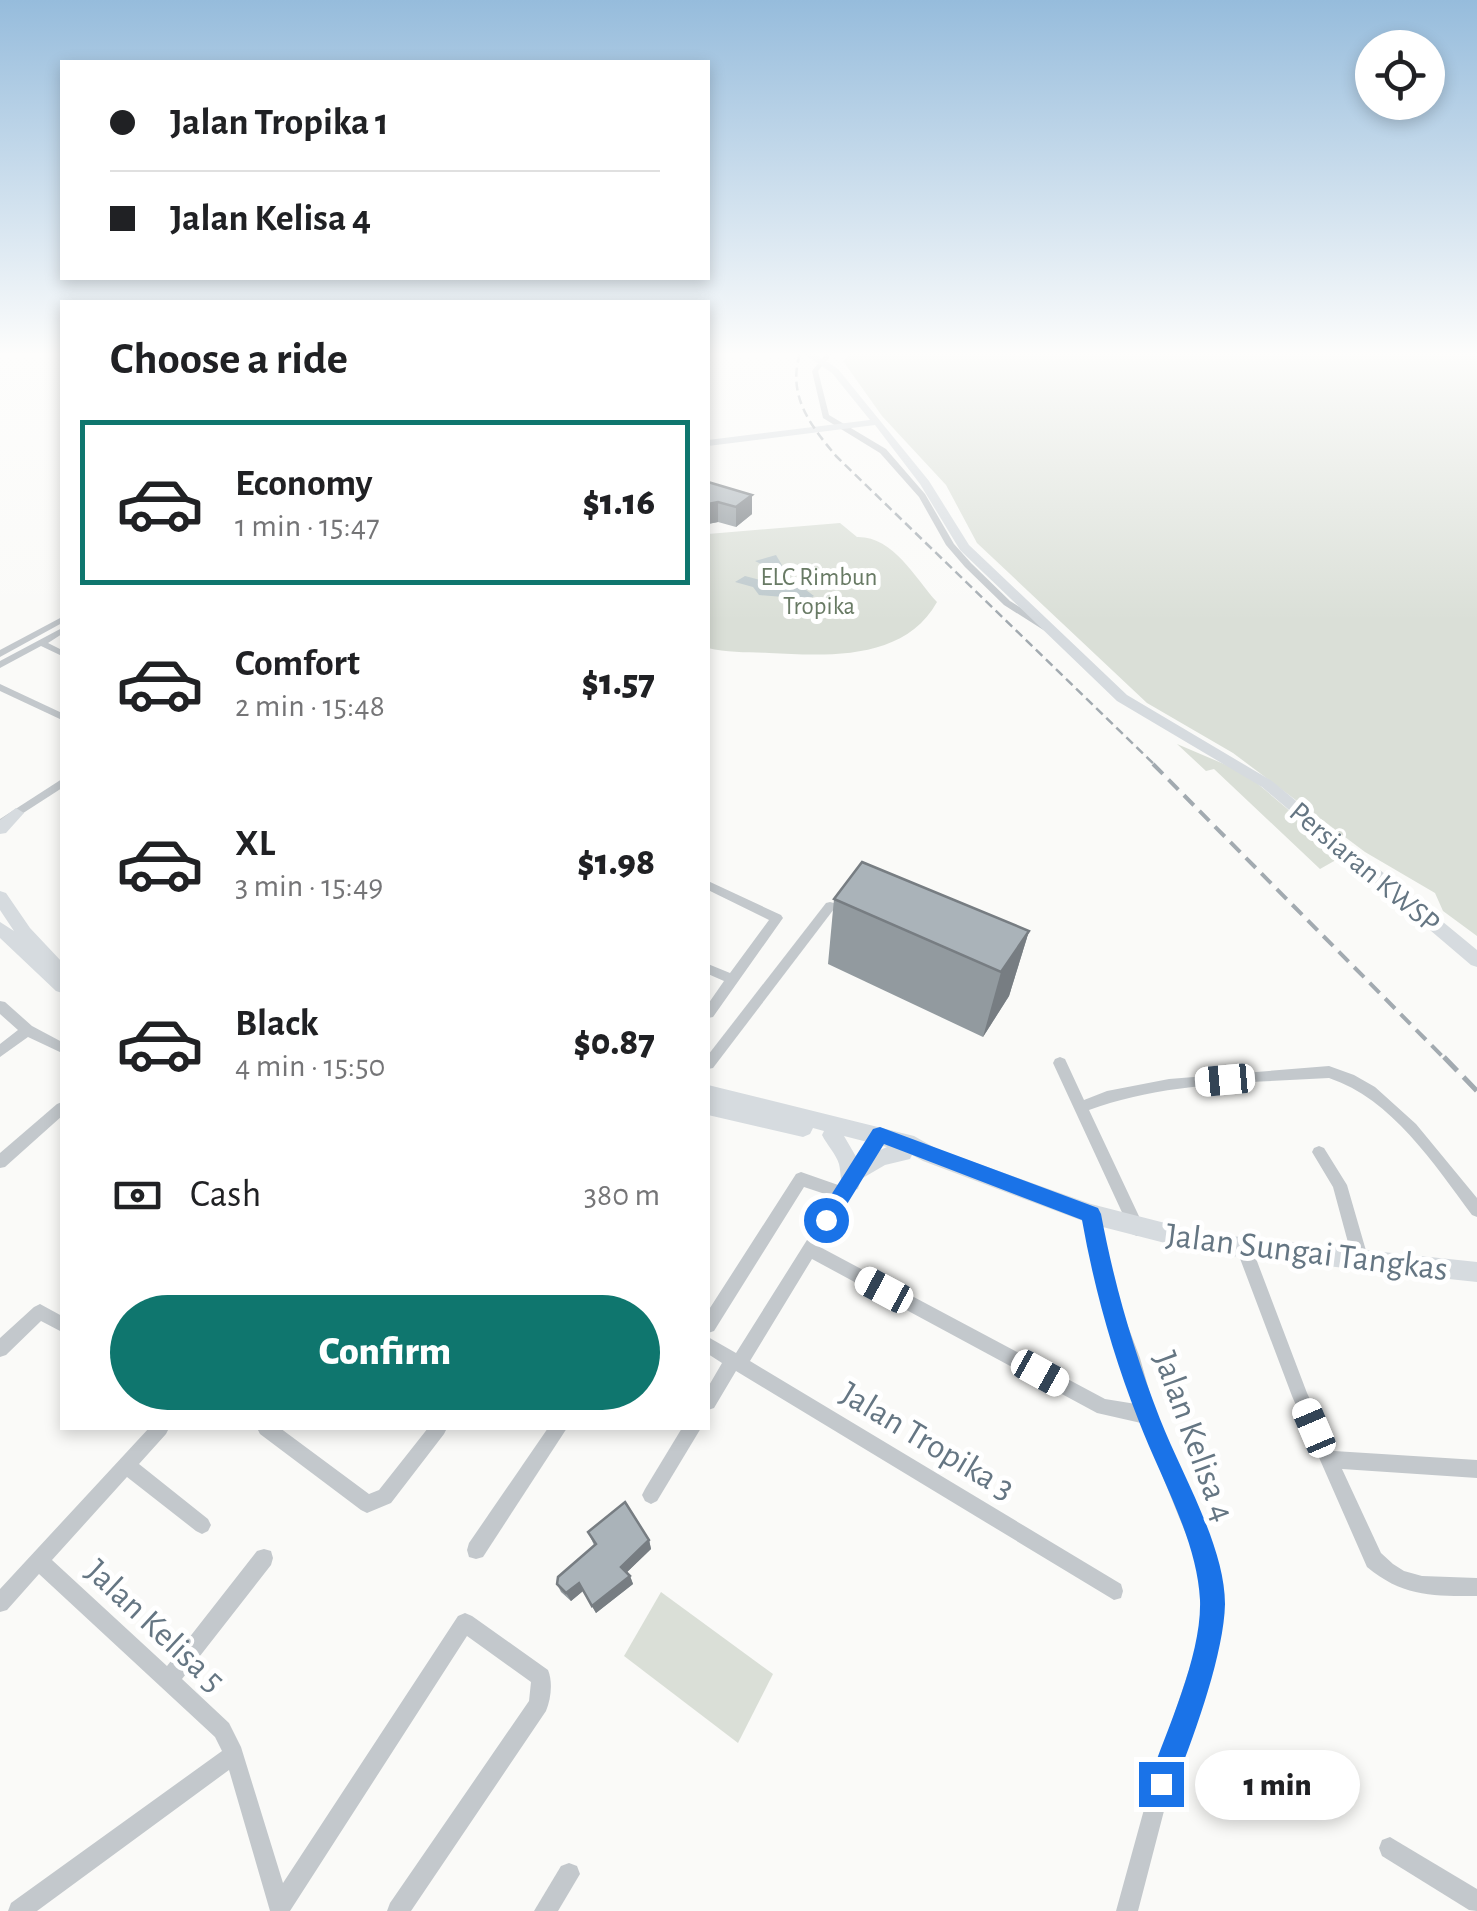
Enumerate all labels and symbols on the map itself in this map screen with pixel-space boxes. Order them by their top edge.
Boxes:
park label: ELC Rimbun Tropika [761,565,877,619]
street label: Persiaran KWSP [1284,797,1445,939]
car [1194,1062,1256,1098]
route start [804,1198,849,1243]
street label: Jalan Sungai Tangkas [1164,1218,1450,1287]
car [850,1263,918,1317]
car [1006,1345,1074,1401]
street label: Jalan Kelisa 4 [1147,1347,1240,1526]
street label: Jalan Tropika 3 [834,1376,1020,1507]
car [1288,1395,1340,1461]
street label: Jalan Kelisa 5 [79,1553,231,1699]
callout: 1 min [1196,1749,1361,1819]
route end [1139,1762,1184,1807]

